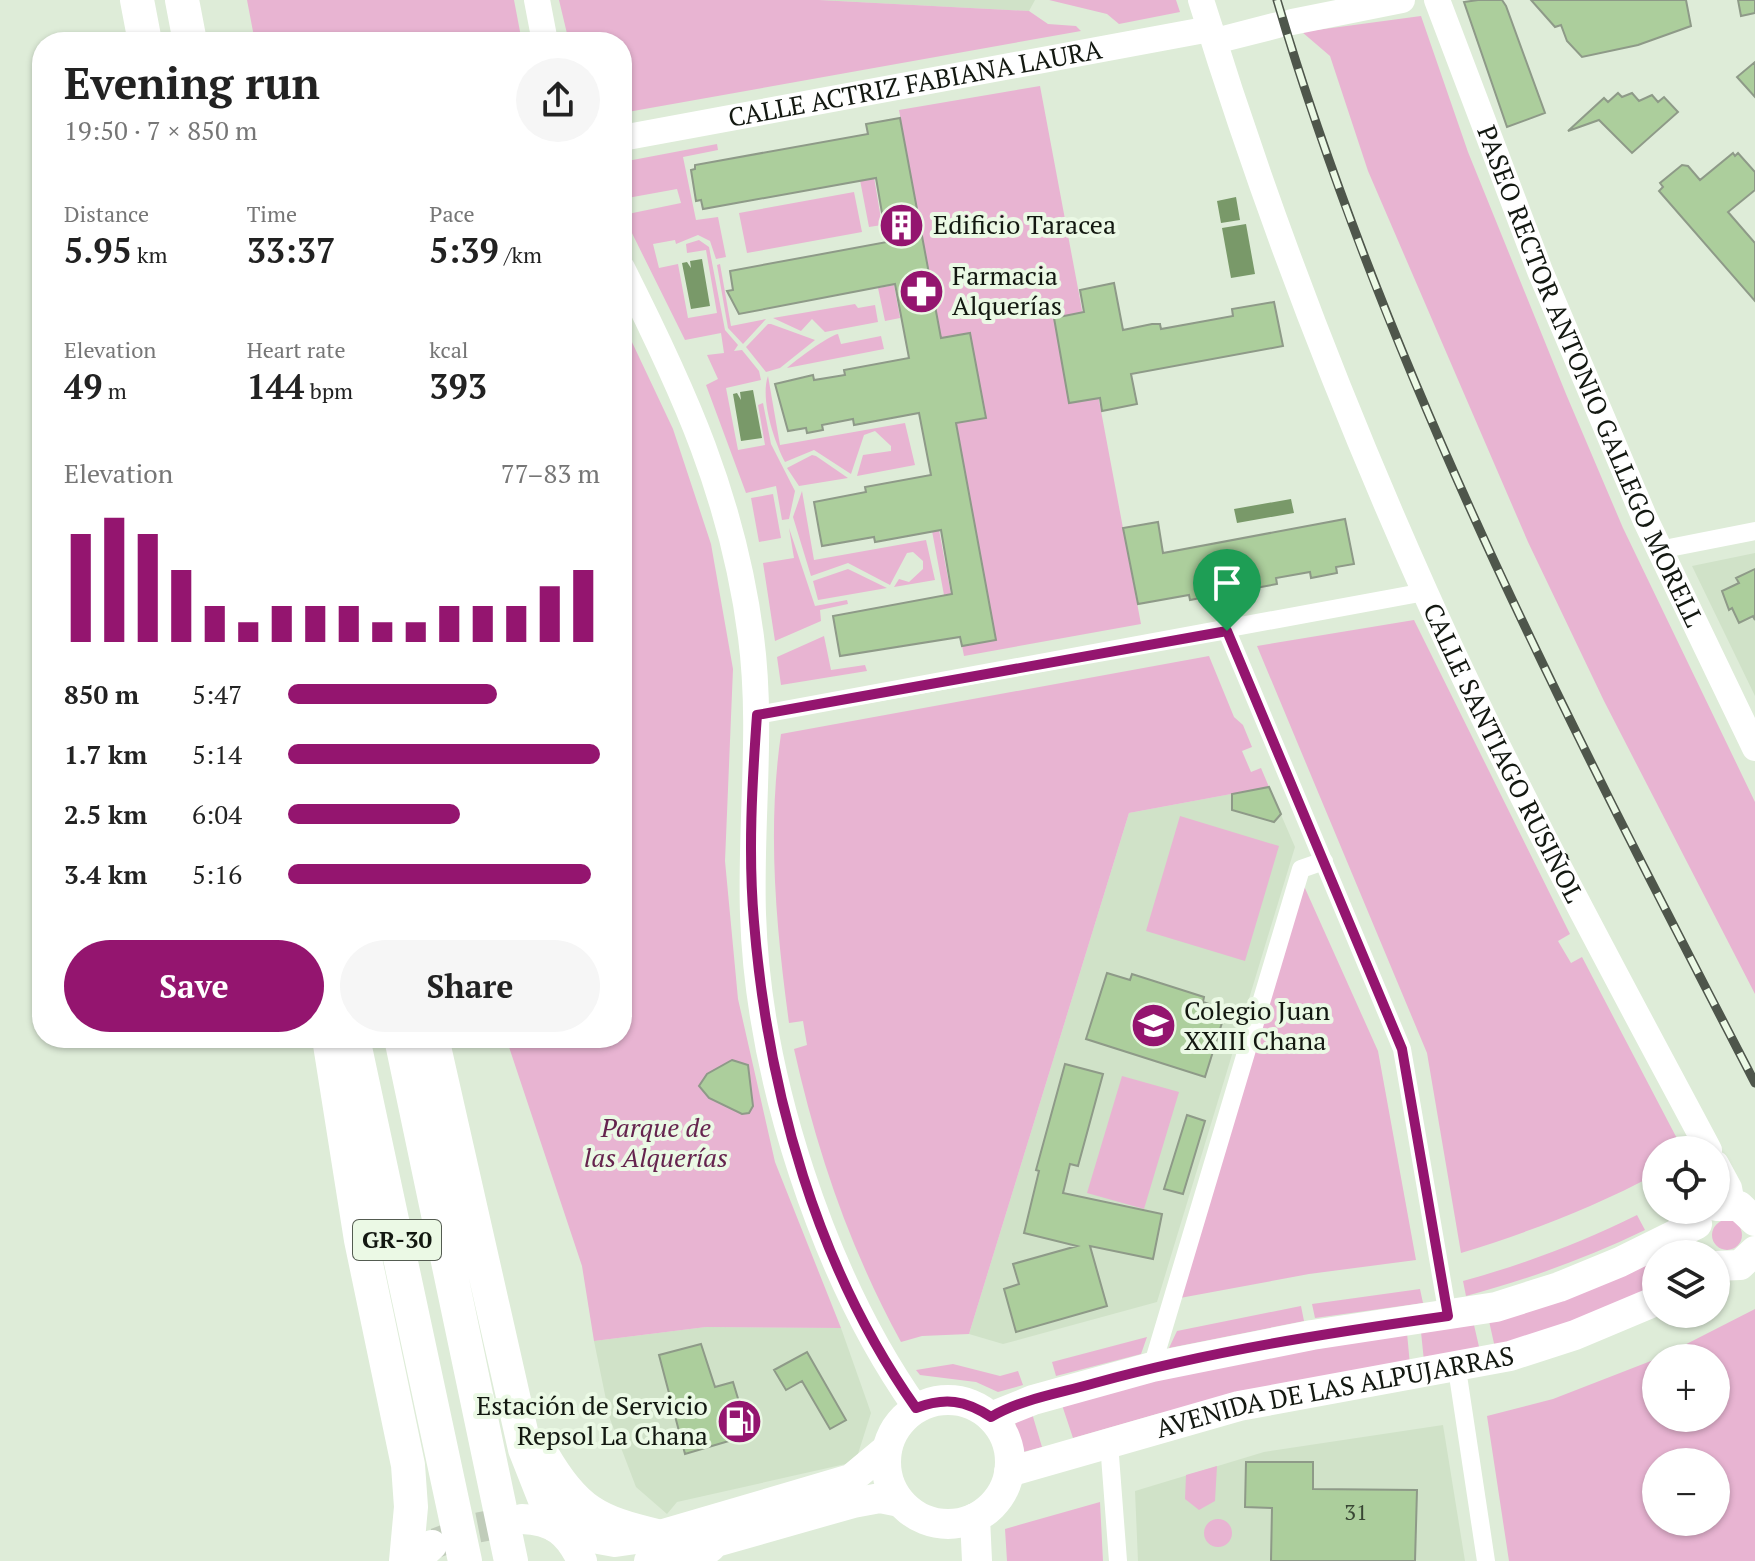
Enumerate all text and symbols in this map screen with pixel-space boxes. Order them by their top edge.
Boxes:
street label: CALLE ACTRIZ FABIANA LAURA [725,31,1105,134]
text: Evening run [64,53,320,112]
button: share [516,58,600,142]
text: 19:50 · 7 × 850 m [64,113,258,147]
street label: PASEO RECTOR ANTONIO GALLEGO MORELL [1470,120,1712,632]
text: Distance [64,199,149,228]
text: Time [247,199,297,228]
text: Pace [429,199,474,228]
building icon: Edificio Taracea [878,201,926,249]
place label: Edificio Taracea [933,207,1116,241]
text: 5.95 [64,228,132,273]
text: 33:37 [247,228,335,273]
text: 5:39 [429,228,499,273]
text: km [132,240,167,269]
text: /km [499,240,542,269]
place label: Farmacia Alquerías [952,258,1062,322]
pharmacy icon: Farmacia Alquerías [897,267,945,315]
text: Elevation [64,335,156,364]
text: Heart rate [247,335,346,364]
text: kcal [429,335,468,364]
text: 49 [64,364,102,409]
text: 144 [247,364,304,409]
text: 393 [429,364,487,409]
text: m [102,376,127,405]
text: bpm [304,376,353,405]
text: Elevation [64,456,173,490]
text: 77–83 m [501,456,600,490]
pin [1193,549,1261,631]
icon: arrive [1205,561,1249,605]
street label: CALLE SANTIAGO RUSIÑOL [1416,597,1592,908]
text: 850 m [64,677,139,711]
text: 5:47 [192,677,242,711]
text: 1.7 km [64,737,147,771]
text: 5:14 [192,737,242,771]
text: 2.5 km [64,797,147,831]
text: 6:04 [192,797,242,831]
text: 3.4 km [64,857,147,891]
text: 5:16 [192,857,242,891]
button: Save [64,940,324,1032]
button: Share [340,940,600,1032]
place label: Colegio Juan XXIII Chana [1184,993,1330,1057]
school or university icon: Colegio Juan XXIII Chana [1129,1002,1177,1050]
park label: Parque de las Alquerías [584,1110,728,1174]
map controls [1642,1136,1730,1536]
button: locate [1642,1136,1730,1224]
road number: GR-30 [353,1220,441,1260]
button: layers [1642,1240,1730,1328]
street label: AVENIDA DE LAS ALPUJARRAS [1152,1338,1517,1445]
button: + [1642,1344,1730,1432]
place label: Estación de Servicio Repsol La Chana [476,1388,708,1452]
fuel station icon: Estación de Servicio Repsol La Chana [715,1397,763,1445]
button: − [1642,1448,1730,1536]
house number: 31 [1344,1497,1368,1526]

